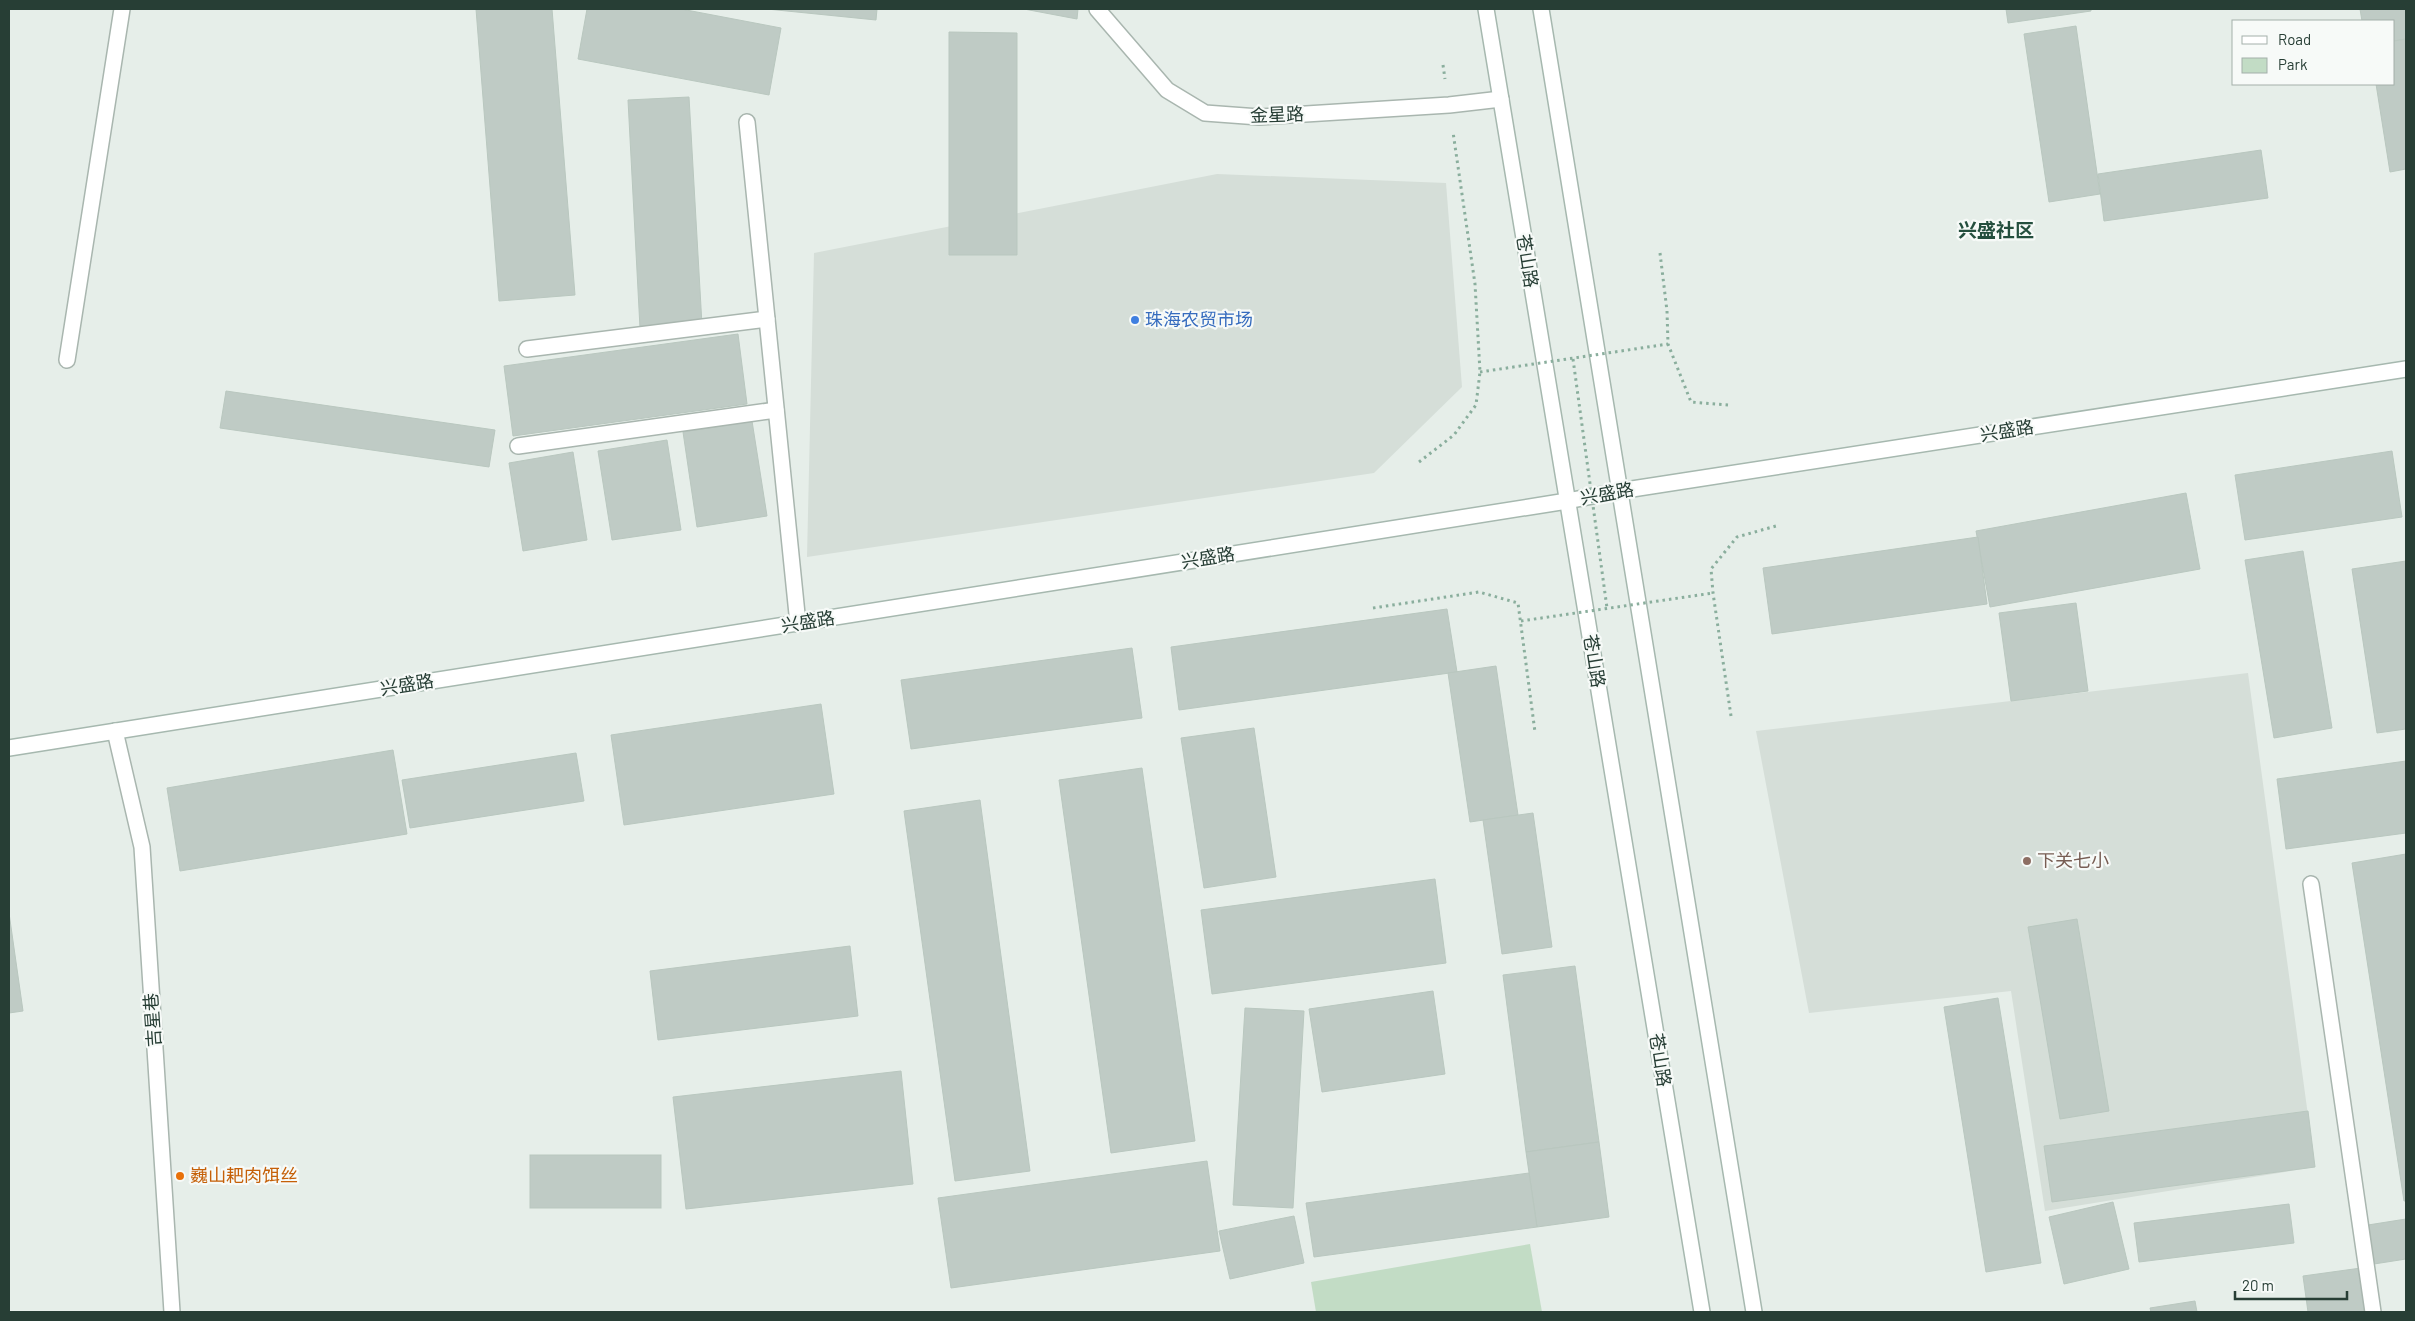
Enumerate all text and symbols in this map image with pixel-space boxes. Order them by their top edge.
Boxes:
legend [2232,20,2395,85]
text: Road [2278,30,2311,48]
text: Park [2278,55,2308,73]
street label: 金星路 [1250,102,1304,126]
district label: 兴盛社区 [1958,218,2034,241]
street label: 苍山路 [1513,232,1543,289]
place label: 珠海农贸市场 [1145,308,1253,330]
marker: 珠海农贸市场 [1129,314,1141,326]
street label: 兴盛路 [1978,415,2035,445]
street label: 兴盛路 [1578,477,1635,509]
street label: 兴盛路 [1179,542,1236,572]
street label: 兴盛路 [779,606,836,636]
street label: 苍山路 [1580,632,1610,689]
street label: 兴盛路 [378,669,435,699]
place label: 下关七小 [2037,849,2109,871]
marker: 下关七小 [2021,855,2033,867]
street label: 吉星巷 [139,992,165,1048]
street label: 苍山路 [1646,1031,1676,1088]
place label: 巍山耙肉饵丝 [190,1164,298,1186]
marker: 巍山耙肉饵丝 [174,1170,186,1182]
scale bar [2235,1268,2348,1300]
text: 20 m [2242,1276,2274,1294]

